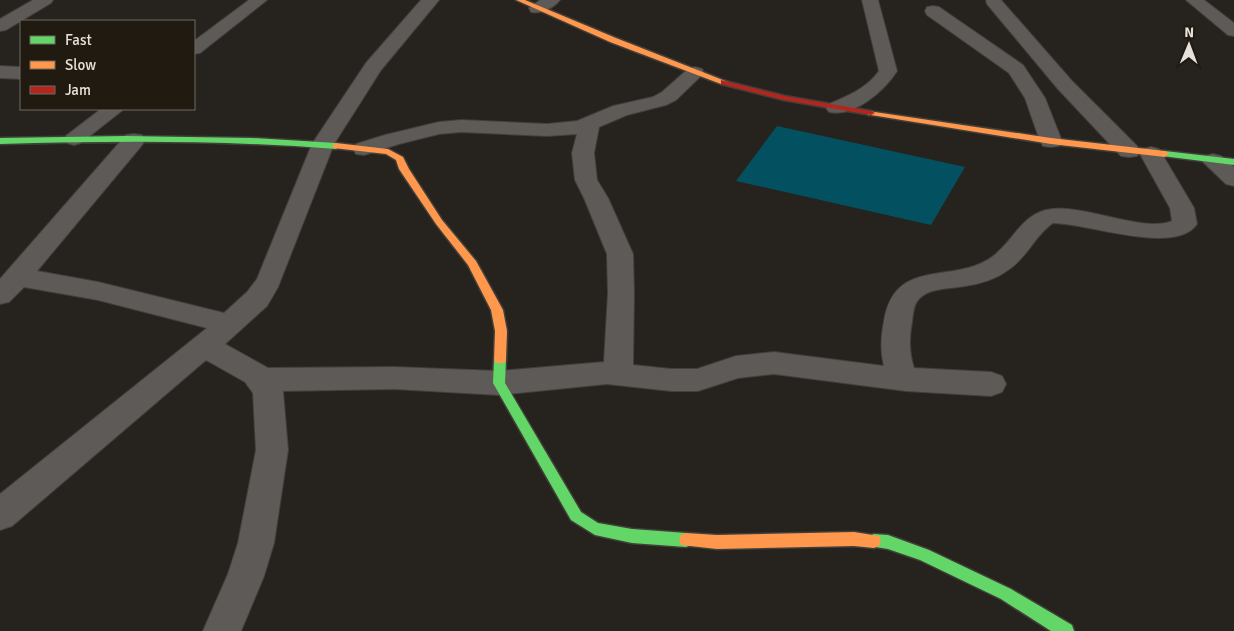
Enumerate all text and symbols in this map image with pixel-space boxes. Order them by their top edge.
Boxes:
legend [20,20,195,110]
north arrow [1164,20,1214,70]
text: N [1184,24,1194,41]
text: Fast [65,31,92,49]
text: Slow [65,56,96,74]
text: Jam [65,81,91,99]

